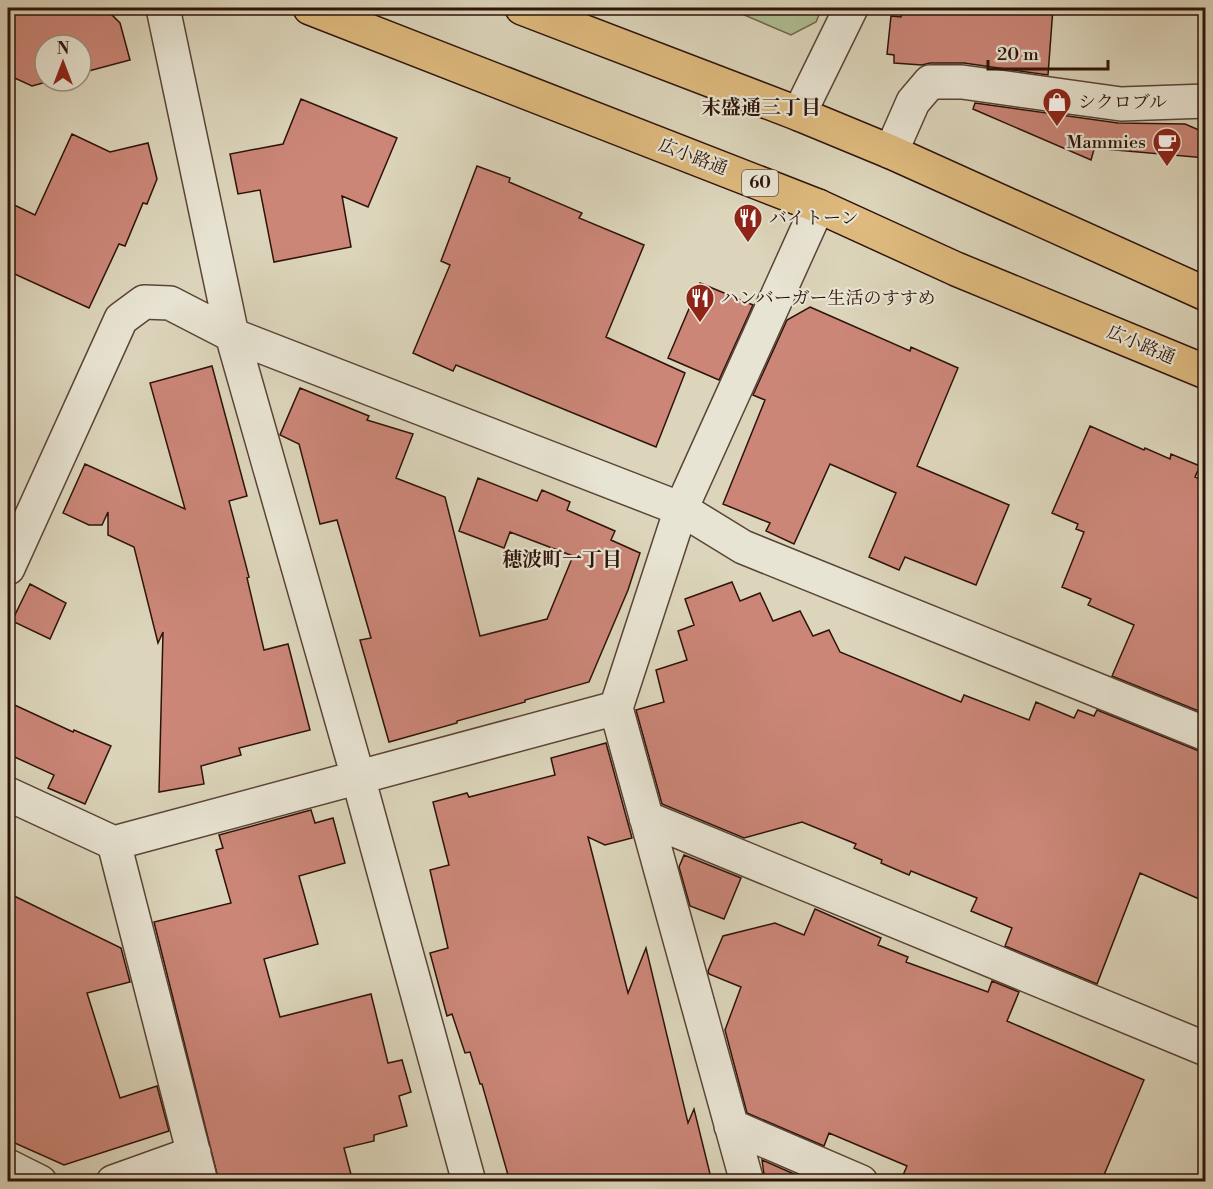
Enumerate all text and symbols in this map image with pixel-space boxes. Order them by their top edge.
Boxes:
north arrow [33,33,93,93]
scale bar [988,33,1108,71]
text: N [57,39,70,59]
text: 20 m [997,43,1039,66]
shop icon: シクロブル [1041,86,1073,128]
place label: シクロブル [1078,91,1167,114]
district label: 末盛通三丁目 [701,96,821,121]
cafe icon: Mammies [1151,126,1183,168]
place label: Mammies [1067,131,1146,154]
street label: 広小路通 [655,133,731,181]
road number: 60 [742,170,778,196]
restaurant icon: バイトーン [732,202,764,244]
place label: バイトーン [769,207,859,230]
restaurant icon: ハンバーガー生活のすすめ [684,282,716,324]
place label: ハンバーガー生活のすすめ [721,287,936,310]
street label: 広小路通 [1103,320,1179,370]
district label: 穂波町一丁目 [502,548,622,573]

